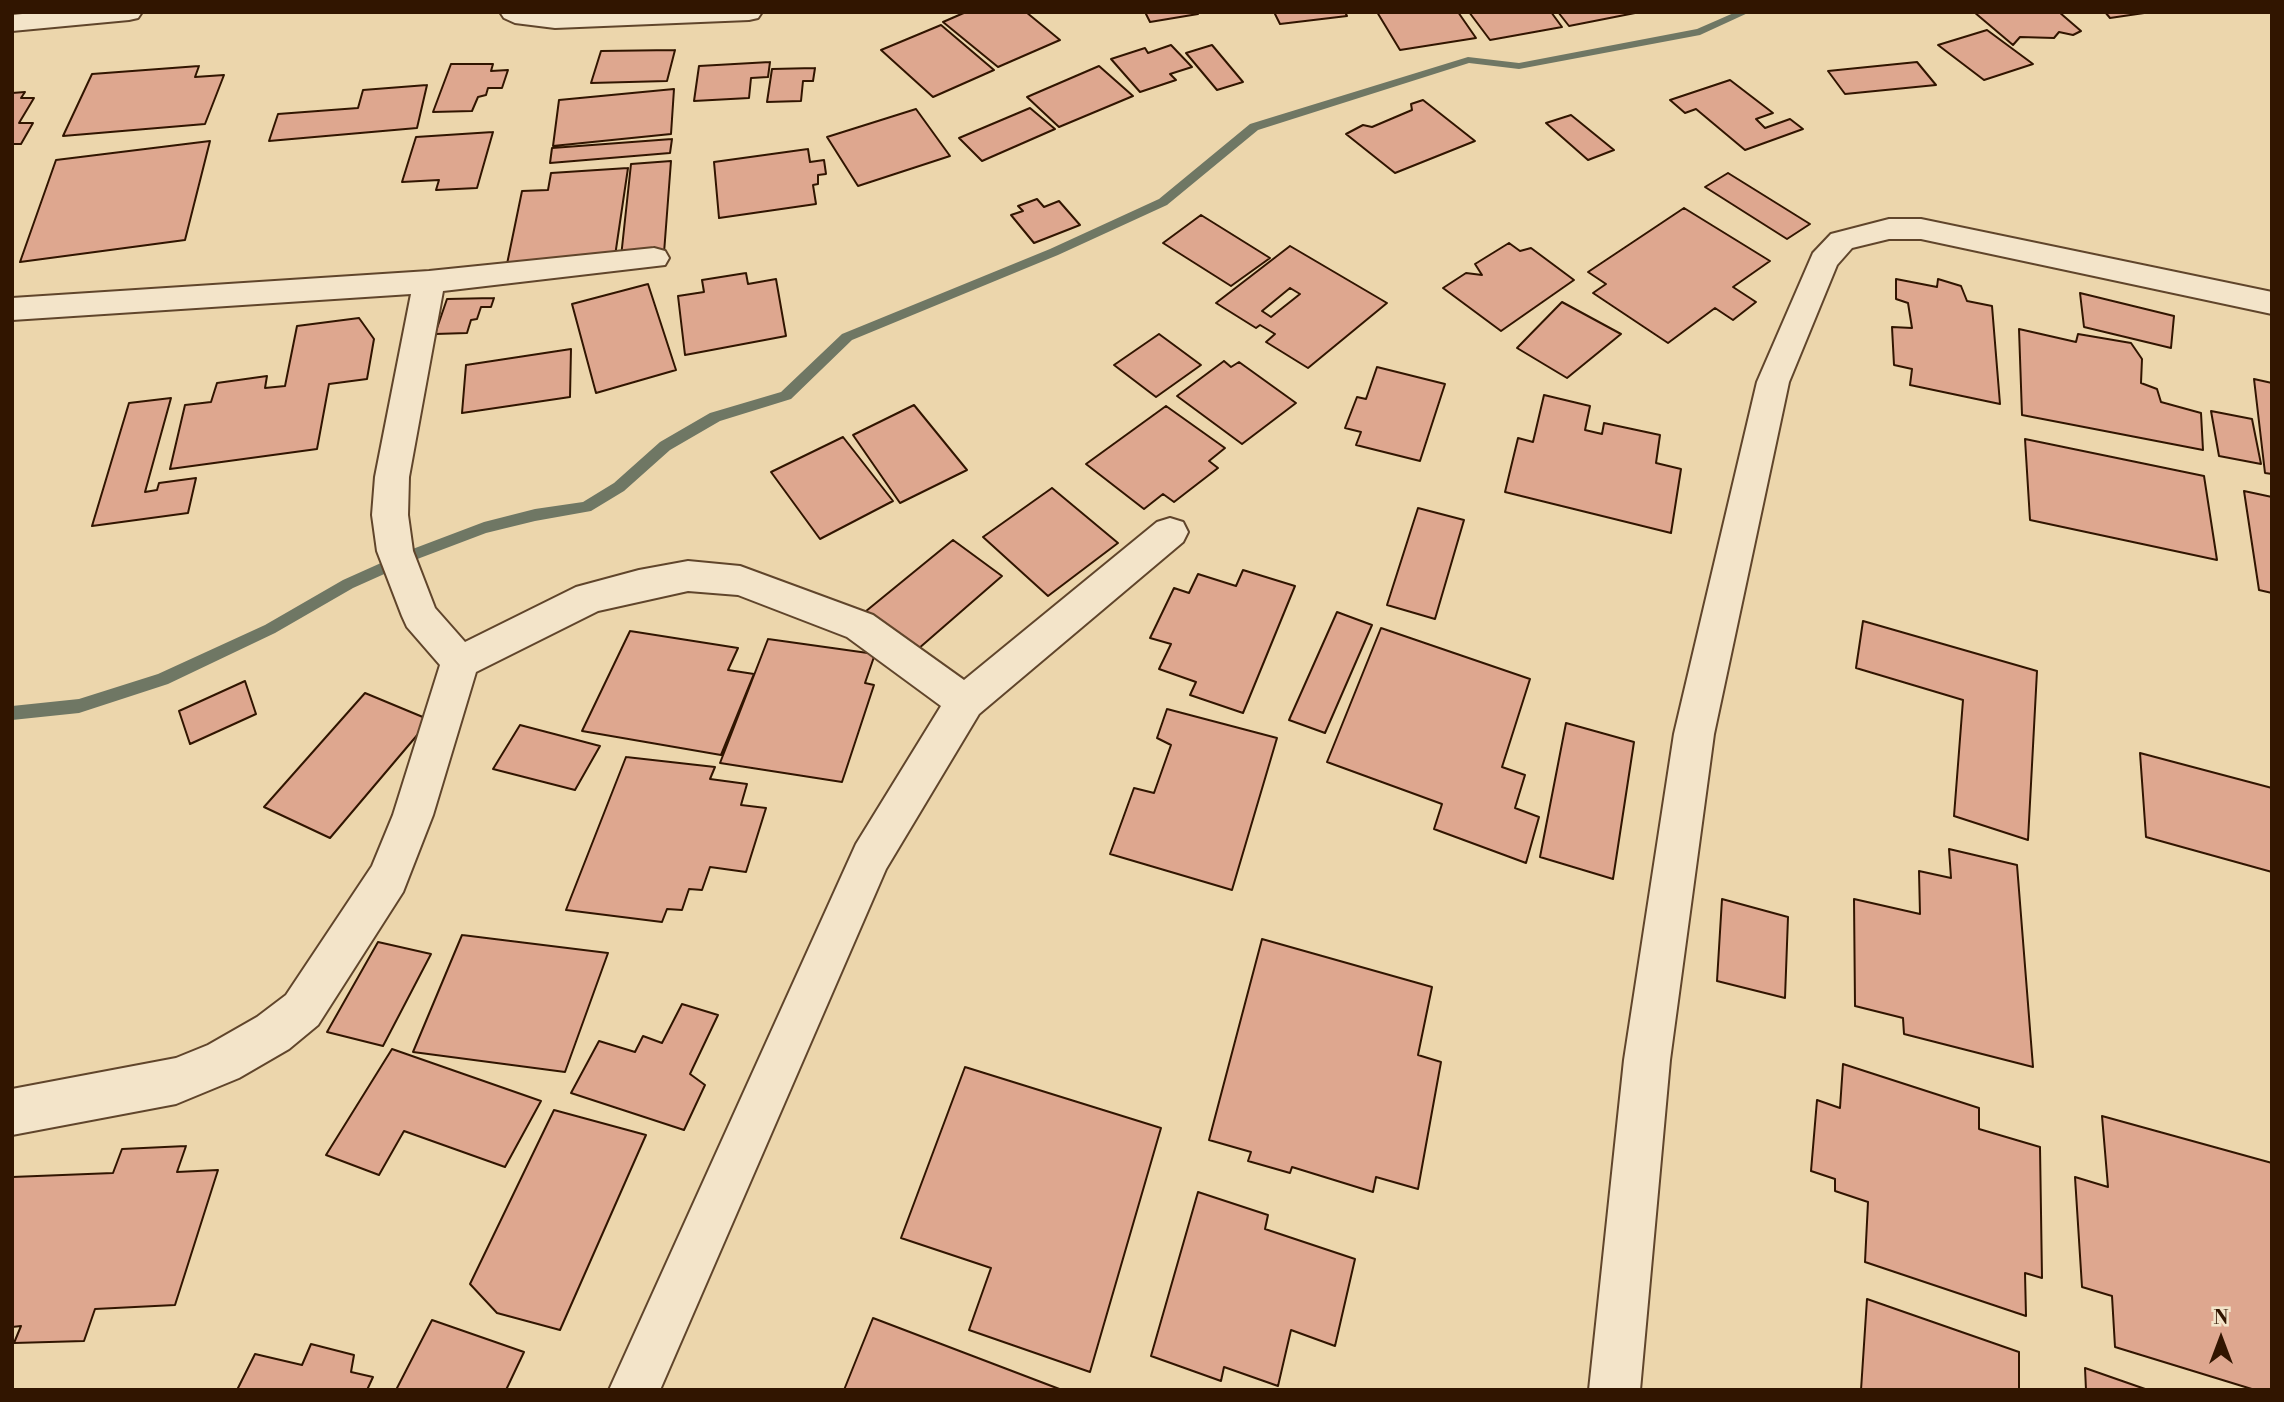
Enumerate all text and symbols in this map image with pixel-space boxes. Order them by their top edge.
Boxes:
north arrow [2186,1304,2256,1374]
text: N [2213,1306,2229,1330]

